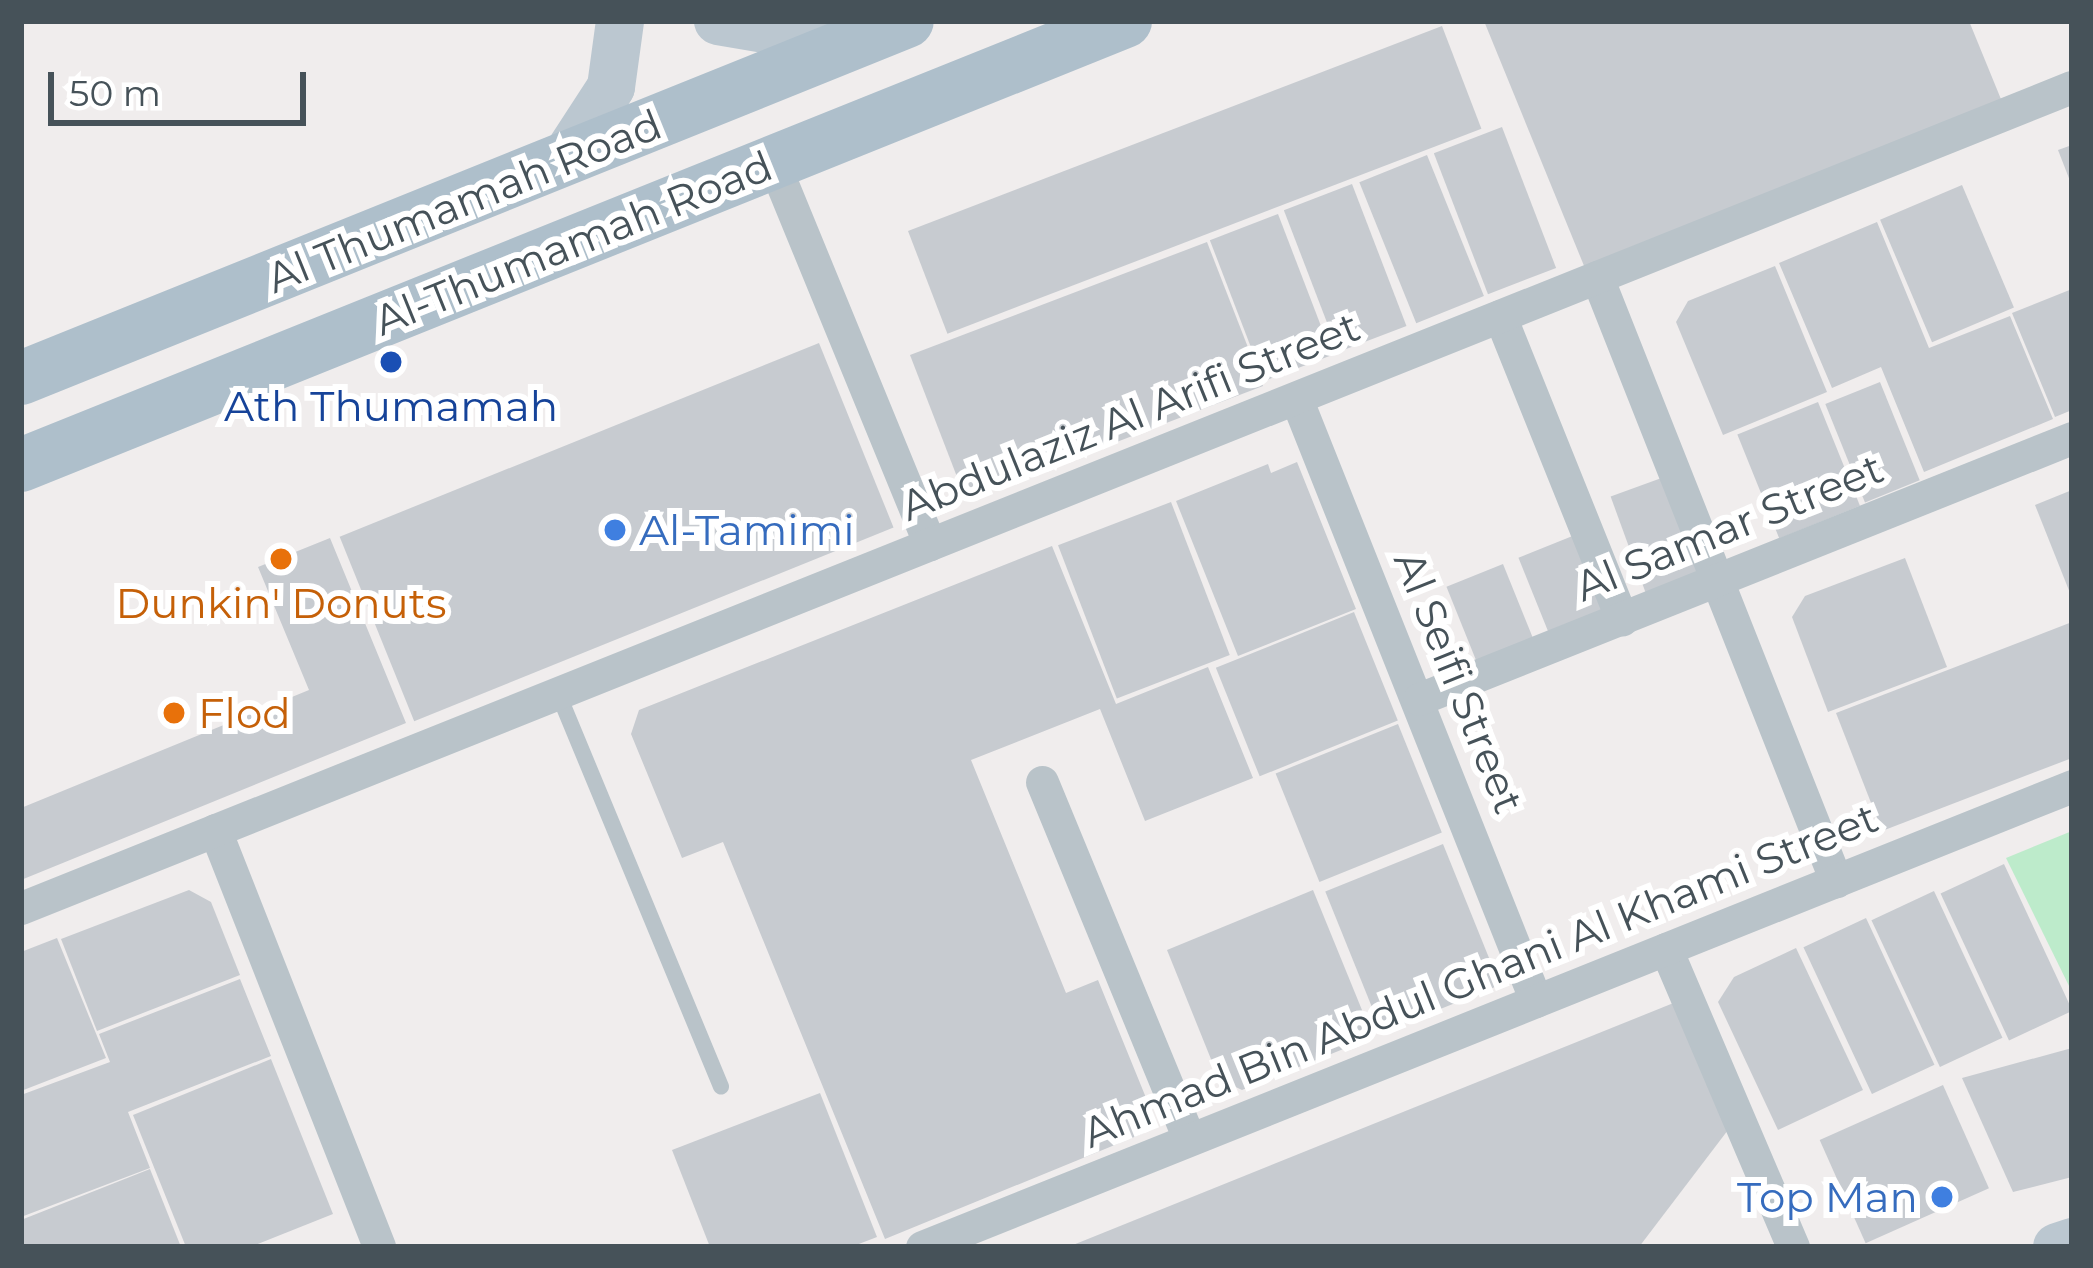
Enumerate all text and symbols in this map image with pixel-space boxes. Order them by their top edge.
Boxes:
scale bar [54,48,312,122]
text: 50 m [69,71,161,115]
street label: Al Thumamah Road [259,99,669,303]
street label: Al-Thumamah Road [367,140,779,346]
street label: Abdulaziz Al Arifi Street [893,301,1367,531]
marker: Ath Thumamah [378,349,404,375]
place label: Ath Thumamah [224,381,558,431]
street label: Al Samar Street [1568,442,1890,612]
place label: Al-Tamimi [639,505,854,555]
marker: Al-Tamimi [602,517,628,543]
street label: Al Seifi Street [1384,544,1534,820]
marker: Dunkin' Donuts [268,546,294,572]
place label: Dunkin' Donuts [116,578,446,628]
place label: Flod [198,688,291,738]
marker: Flod [161,700,187,726]
street label: Ahmad Bin Abdul Ghani Al Khami Street [1075,792,1885,1158]
place label: Top Man [1737,1172,1918,1222]
marker: Top Man [1929,1184,1955,1210]

